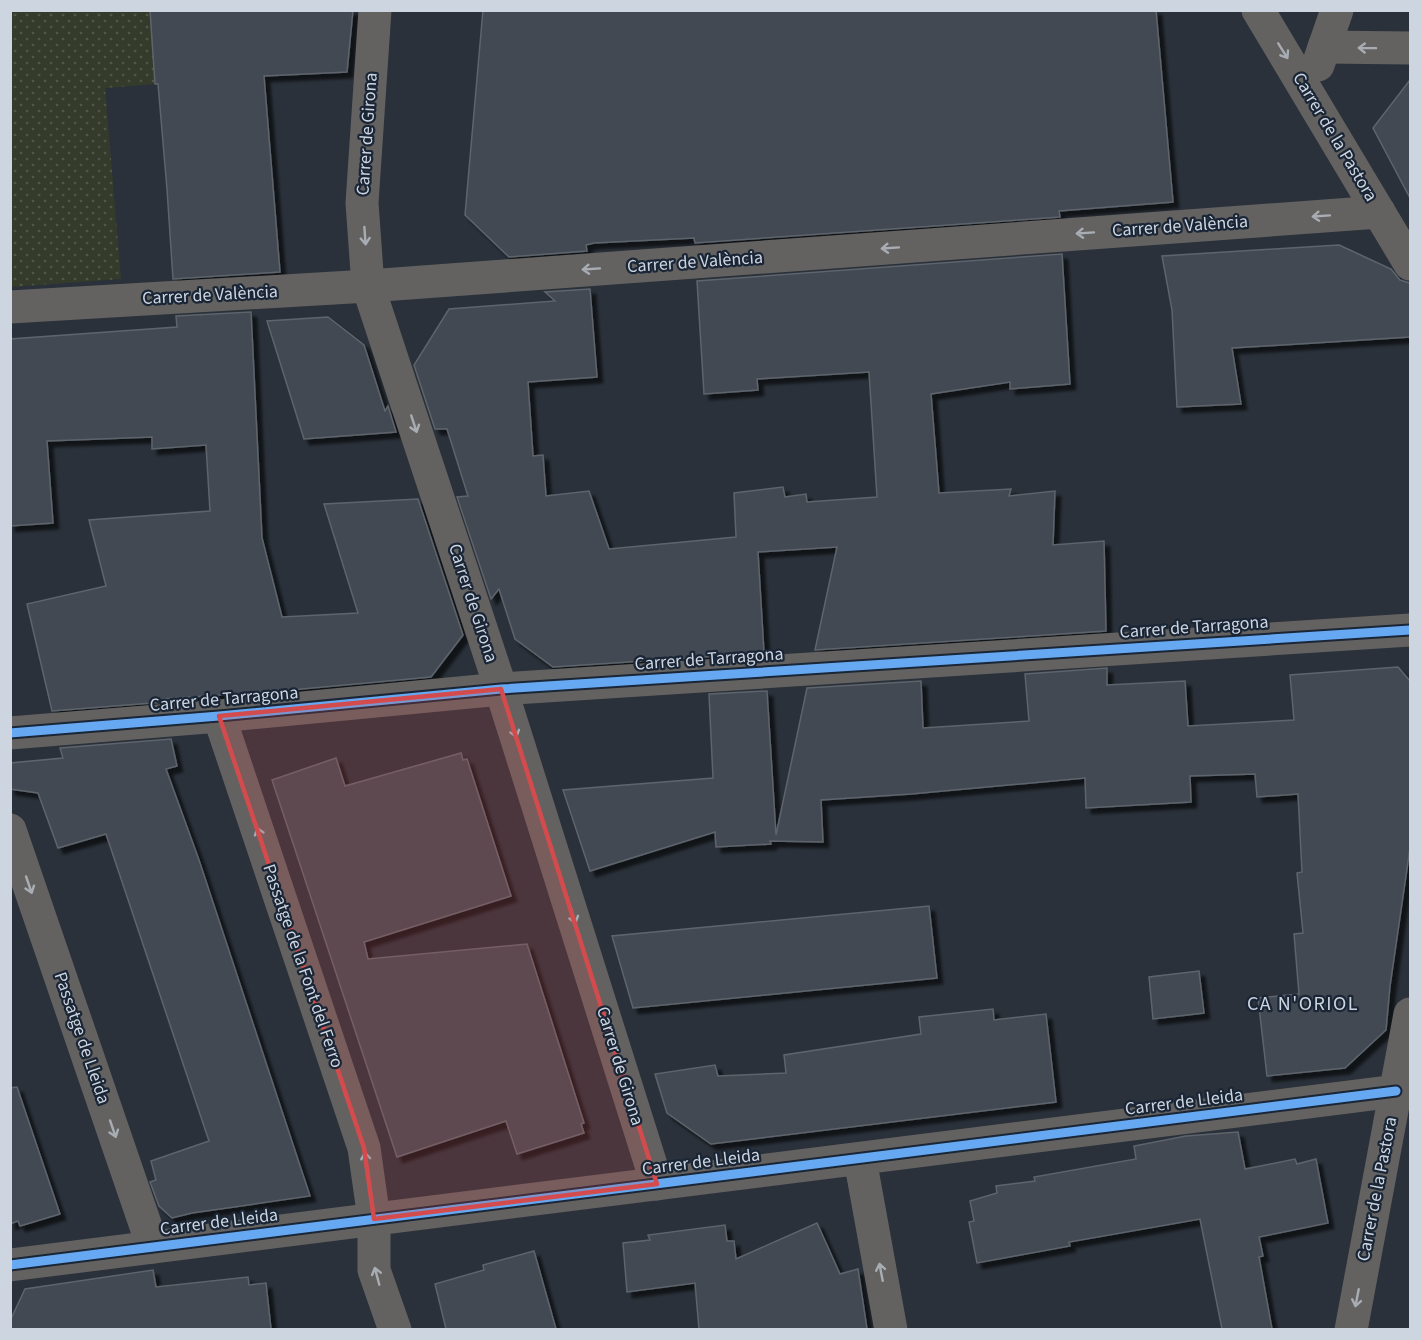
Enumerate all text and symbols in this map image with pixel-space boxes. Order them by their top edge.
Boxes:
one-way arrow [1277,42,1289,59]
one-way arrow [1358,42,1378,54]
street label: Carrer de la Pastora [1287,68,1383,206]
street label: Carrer de Girona [350,72,384,196]
street label: Carrer de València [1111,209,1249,243]
one-way arrow [1312,211,1331,222]
one-way arrow [359,226,370,246]
one-way arrow [1075,228,1095,239]
one-way arrow [881,242,901,253]
street label: Carrer de València [626,245,764,279]
one-way arrow [581,264,601,275]
street label: Carrer de València [141,279,279,311]
one-way arrow [409,414,420,433]
street label: Carrer de Girona [442,541,504,665]
street label: Carrer de Tarragona [1119,609,1269,645]
street label: Carrer de Tarragona [634,641,784,677]
street label: Carrer de Tarragona [149,680,299,718]
one-way arrow [509,719,520,738]
one-way arrow [253,827,264,846]
street label: Passatge de la Font del Ferro [256,861,350,1071]
one-way arrow [25,875,36,894]
one-way arrow [568,905,579,924]
street label: Passatge de Lleida [48,969,116,1107]
district label: CA N'ORIOL [1247,990,1359,1018]
street label: Carrer de Girona [590,1003,650,1129]
street label: Carrer de Lleida [1124,1082,1244,1122]
street label: Carrer de la Pastora [1351,1115,1403,1263]
one-way arrow [108,1119,119,1138]
street label: Carrer de Lleida [641,1142,761,1182]
one-way arrow [360,1152,371,1172]
street label: Carrer de Lleida [159,1202,279,1242]
one-way arrow [875,1263,886,1282]
one-way arrow [371,1267,382,1286]
one-way arrow [1351,1288,1362,1308]

